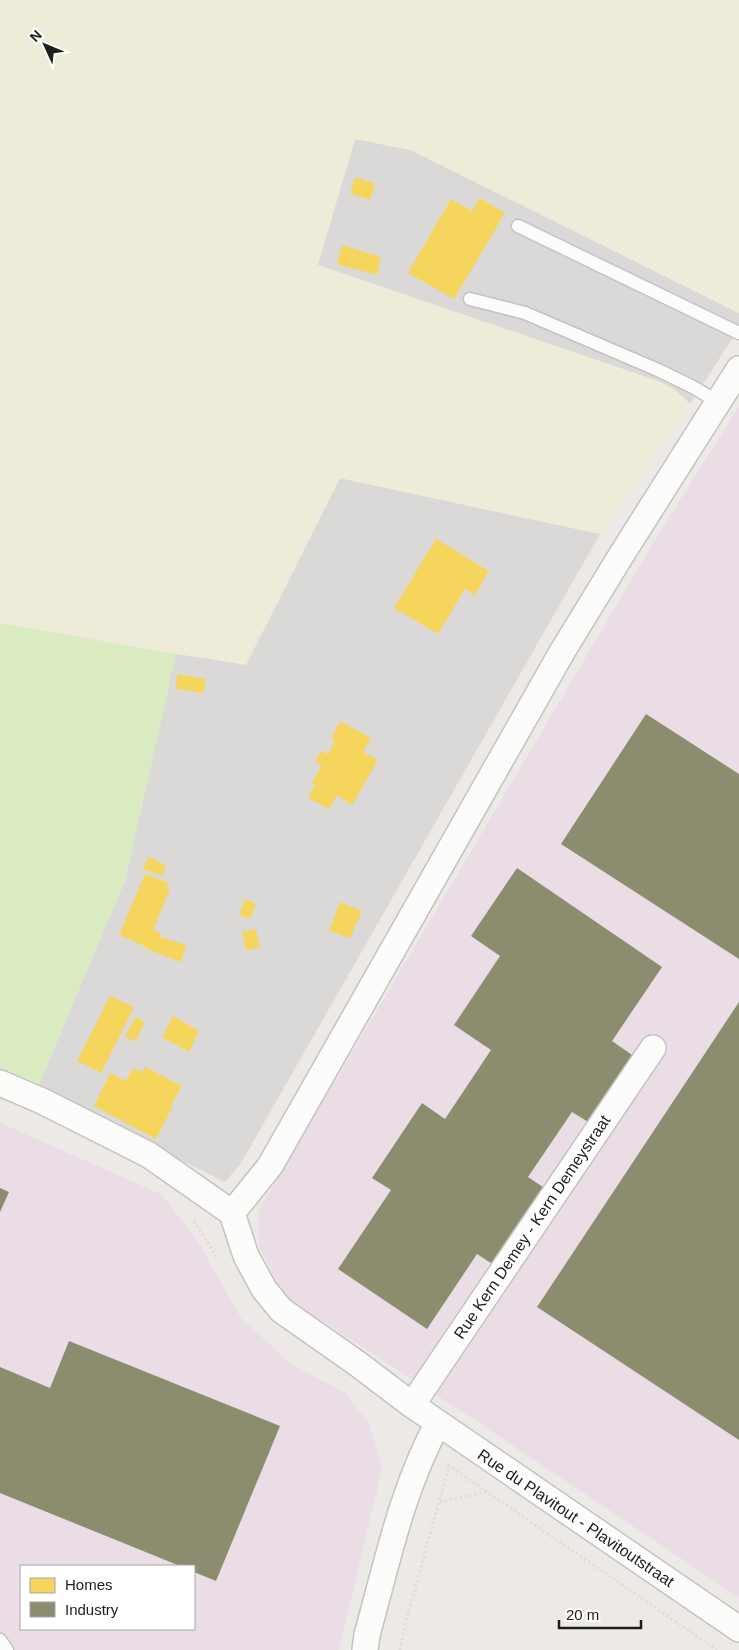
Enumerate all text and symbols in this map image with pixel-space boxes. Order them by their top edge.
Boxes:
north arrow [20,20,70,70]
text: N [26,27,45,45]
street label: Rue Kern Demey - Kern Demeystraat [451,1112,614,1342]
street label: Rue du Plavitout - Plavitoutstraat [475,1446,678,1591]
legend [20,1565,195,1630]
text: Homes [65,1576,113,1593]
scale bar [559,1598,642,1630]
text: Industry [65,1601,119,1618]
text: 20 m [566,1606,599,1623]

